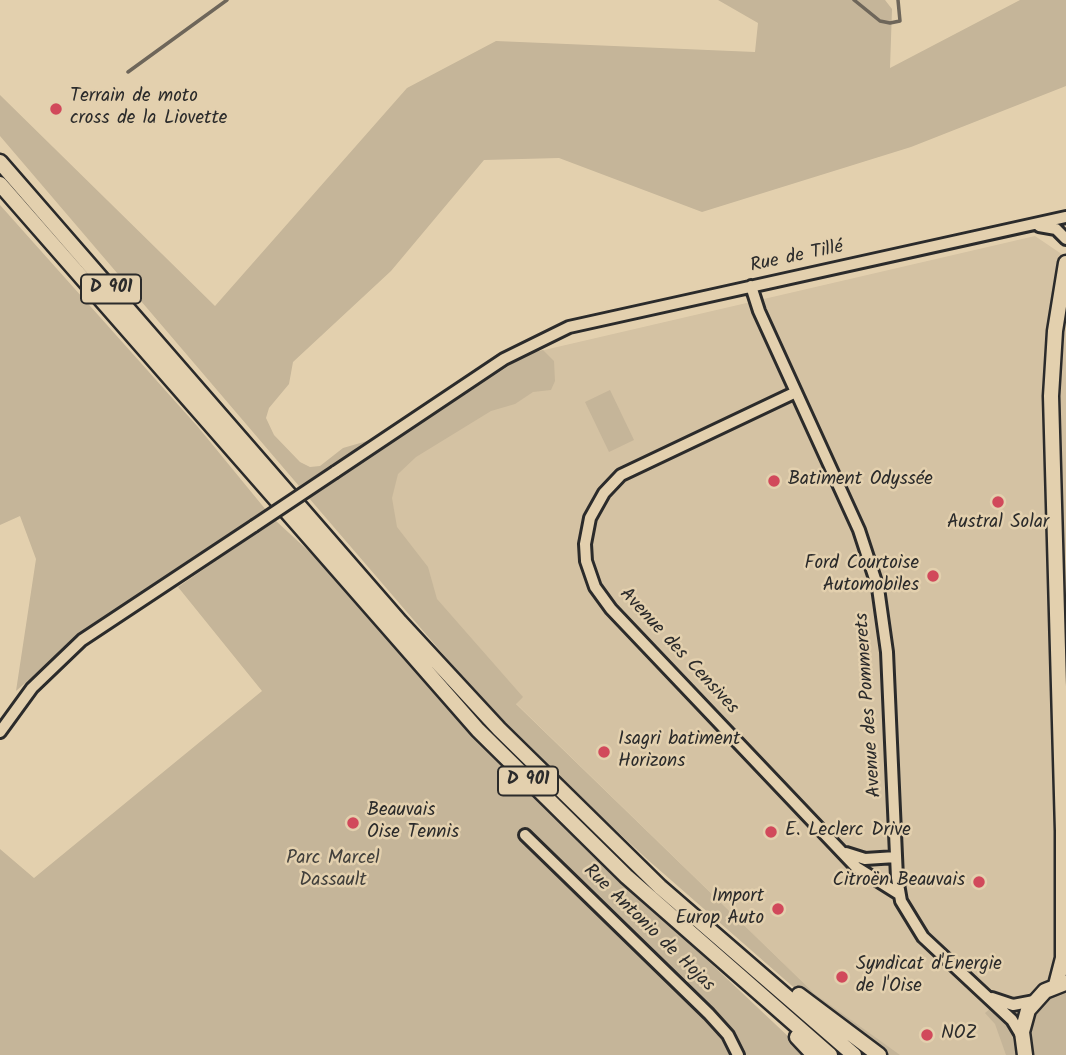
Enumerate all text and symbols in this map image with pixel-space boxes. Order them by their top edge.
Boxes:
place label: Terrain de moto cross de la Liovette [70,87,227,131]
marker: Terrain de moto cross de la Liovette [48,101,64,117]
street label: Rue de Tillé [748,237,846,279]
road number: D 901 [81,274,141,304]
place label: Batiment Odyssée [788,470,933,492]
marker: Batiment Odyssée [766,473,782,489]
marker: Austral Solar [990,494,1006,510]
place label: Austral Solar [947,513,1049,535]
place label: Ford Courtoise Automobiles [805,554,919,598]
marker: Ford Courtoise Automobiles [925,568,941,584]
street label: Avenue des Censives [614,584,742,720]
street label: Avenue des Pommerets [852,612,888,798]
place label: Isagri batiment Horizons [618,730,740,774]
marker: Isagri batiment Horizons [596,744,612,760]
road number: D 901 [498,766,558,796]
place label: Beauvais Oise Tennis [367,801,459,845]
marker: Beauvais Oise Tennis [345,815,361,831]
place label: E. Leclerc Drive [785,821,911,843]
marker: E. Leclerc Drive [763,824,779,840]
park label: Parc Marcel Dassault [286,849,380,893]
street label: Rue Antonio de Hojas [578,860,718,998]
place label: Citroën Beauvais [833,871,965,893]
marker: Citroën Beauvais [971,874,987,890]
place label: Import Europ Auto [675,887,764,931]
marker: Import Europ Auto [770,901,786,917]
place label: Syndicat d'Energie de l'Oise [856,955,1002,999]
marker: Syndicat d'Energie de l'Oise [834,969,850,985]
place label: NOZ [941,1024,977,1046]
marker: NOZ [919,1027,935,1043]

